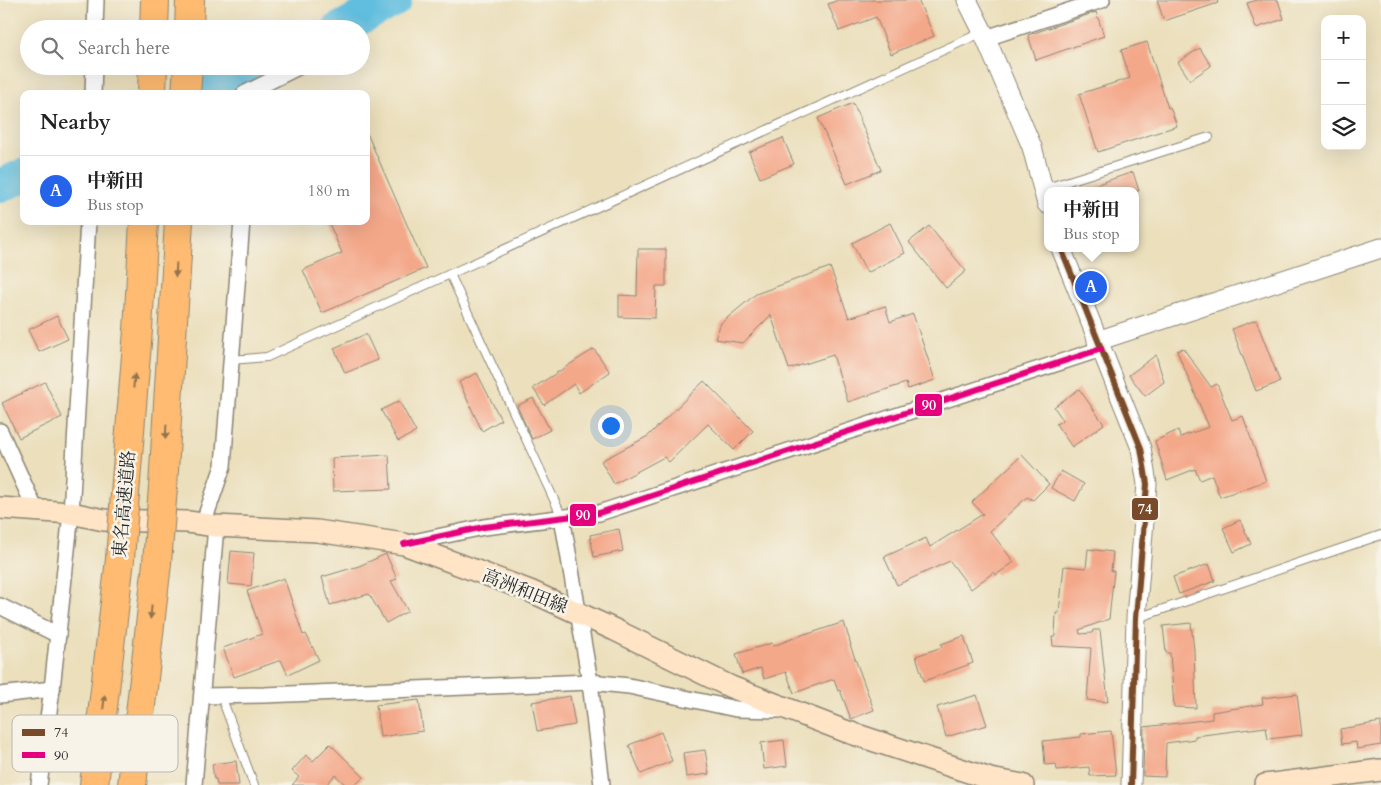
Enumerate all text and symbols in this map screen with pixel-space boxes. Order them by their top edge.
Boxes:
map controls [1321,15,1366,150]
button: + [1321,15,1366,60]
search box [20,20,370,75]
icon: search [38,34,66,62]
text: Search here [78,35,170,61]
button: − [1321,60,1366,105]
button: layers [1321,105,1366,150]
text: Nearby [40,108,111,137]
text: 中新田 [87,168,144,194]
text: A [50,180,62,202]
text: 180 m [308,180,350,202]
popup [1044,187,1139,252]
text: Bus stop [87,194,144,216]
text: 中新田 [1063,197,1120,223]
text: Bus stop [1063,223,1120,245]
one-way arrow [171,262,179,278]
pin: A [1075,268,1107,306]
one-way arrow [130,372,138,388]
line badge: 90 [914,393,943,417]
text: 90 [922,396,936,415]
your location [598,413,624,439]
one-way arrow [162,424,170,440]
street label: 東名高速道路 [107,449,142,559]
line badge: 74 [1131,497,1159,521]
text: 74 [1138,500,1152,519]
line badge: 90 [569,503,597,527]
text: 90 [576,506,590,525]
street label: 高洲和田線 [478,563,571,620]
one-way arrow [147,604,155,620]
one-way arrow [100,693,108,709]
legend [12,715,178,772]
text: 74 [54,723,68,742]
text: 90 [54,746,68,765]

